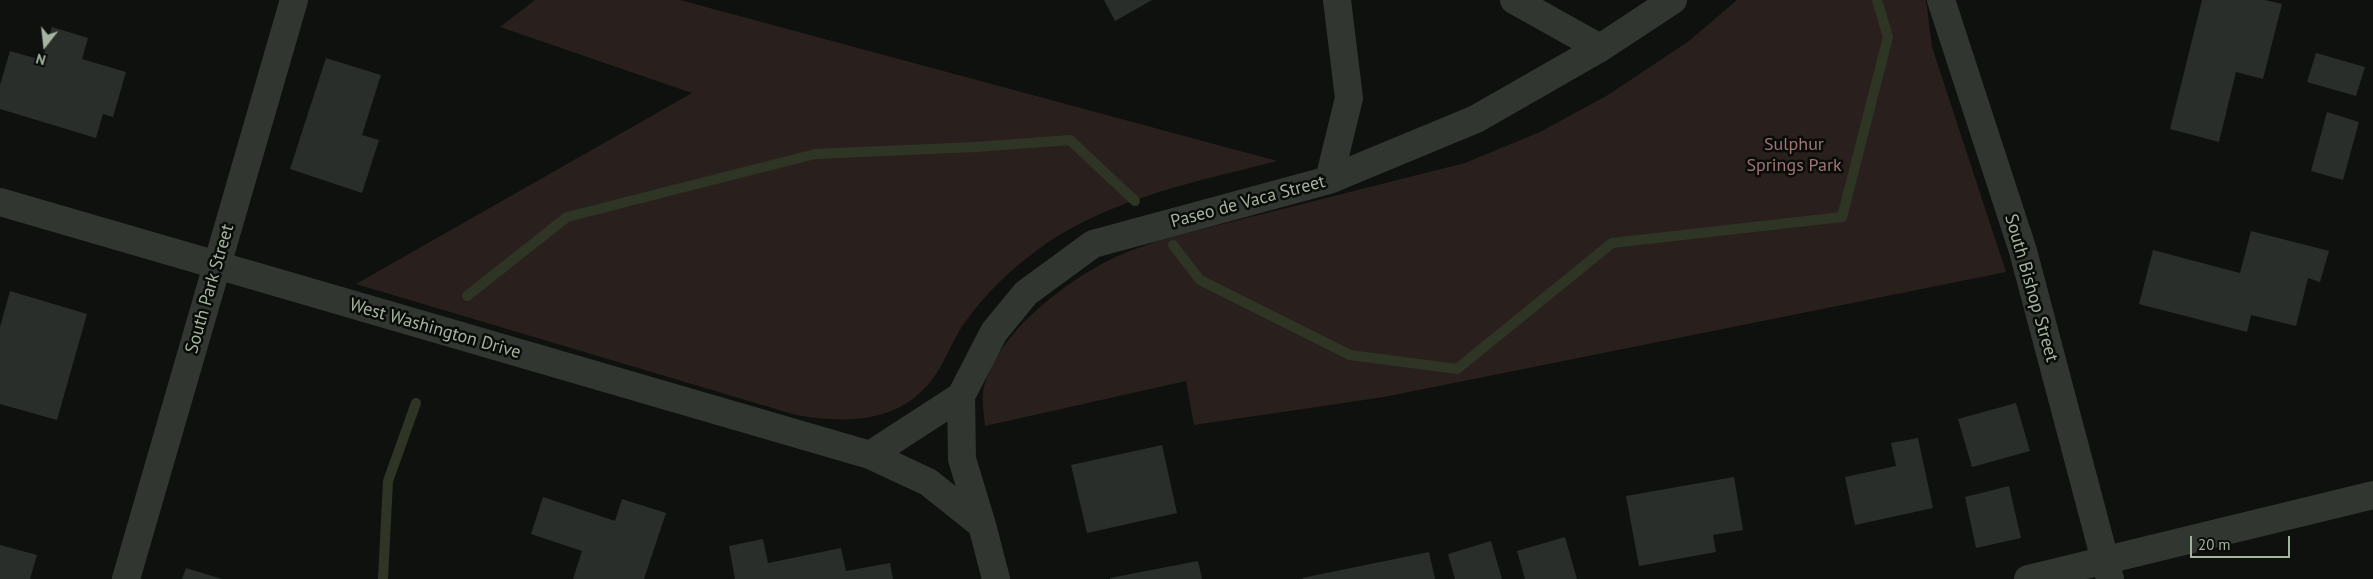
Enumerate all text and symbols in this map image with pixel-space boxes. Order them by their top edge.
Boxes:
north arrow [20,20,70,70]
text: N [34,50,48,69]
park label: Sulphur Springs Park [1746,134,1842,176]
street label: Paseo de Vaca Street [1168,171,1328,233]
street label: South Bishop Street [2000,212,2062,364]
street label: South Park Street [181,222,239,356]
street label: West Washington Drive [347,294,523,364]
scale bar [2193,526,2293,558]
text: 20 m [2198,535,2231,554]

